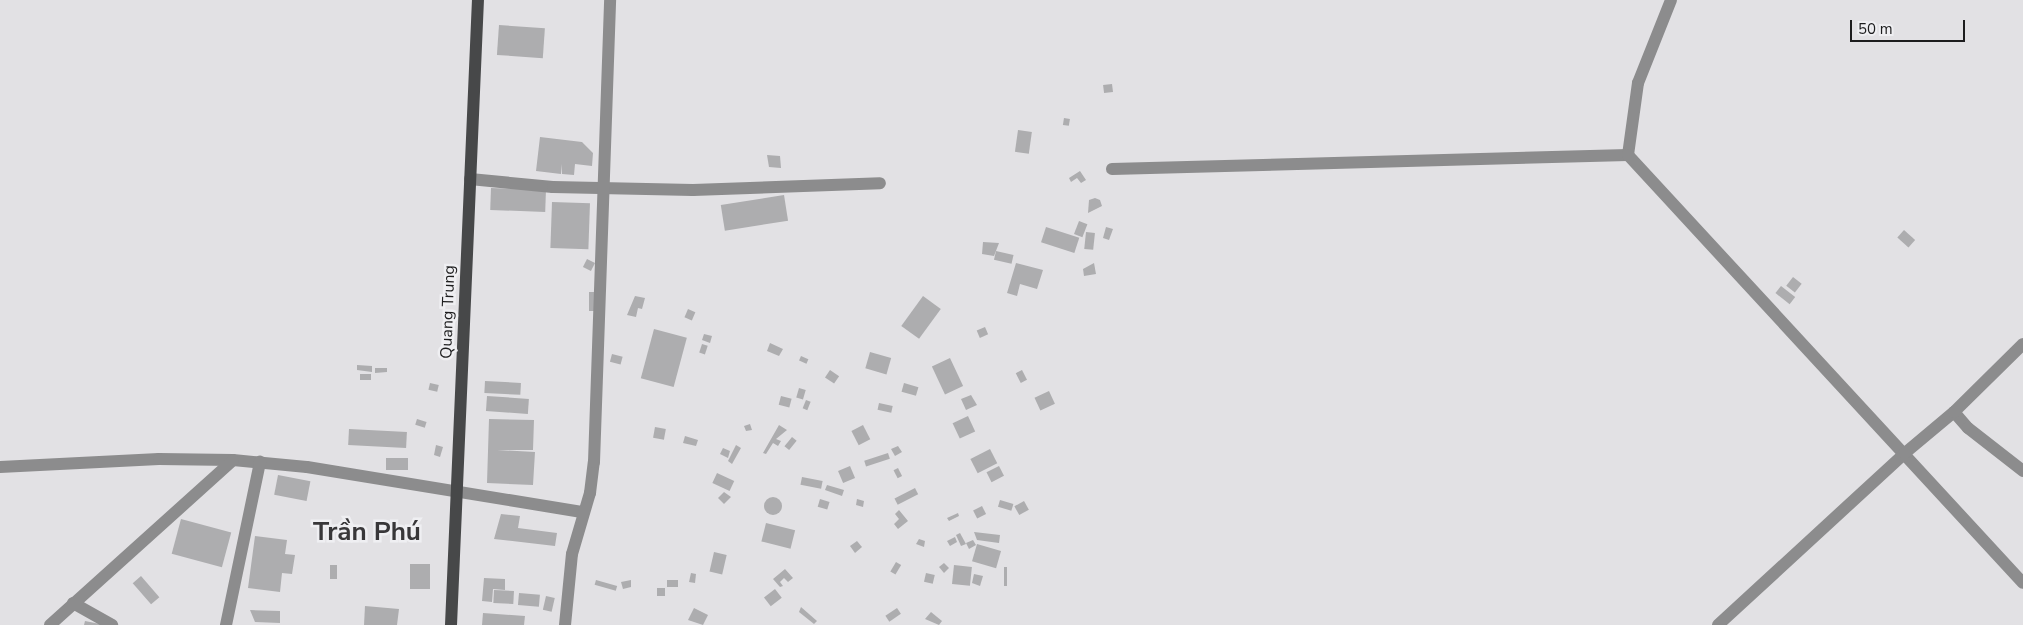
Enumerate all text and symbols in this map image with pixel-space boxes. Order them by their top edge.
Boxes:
scale bar [1853,10,1968,42]
text: 50 m [1858,19,1893,39]
street label: Quang Trung [437,265,459,359]
district label: Trần Phú [313,516,421,548]

